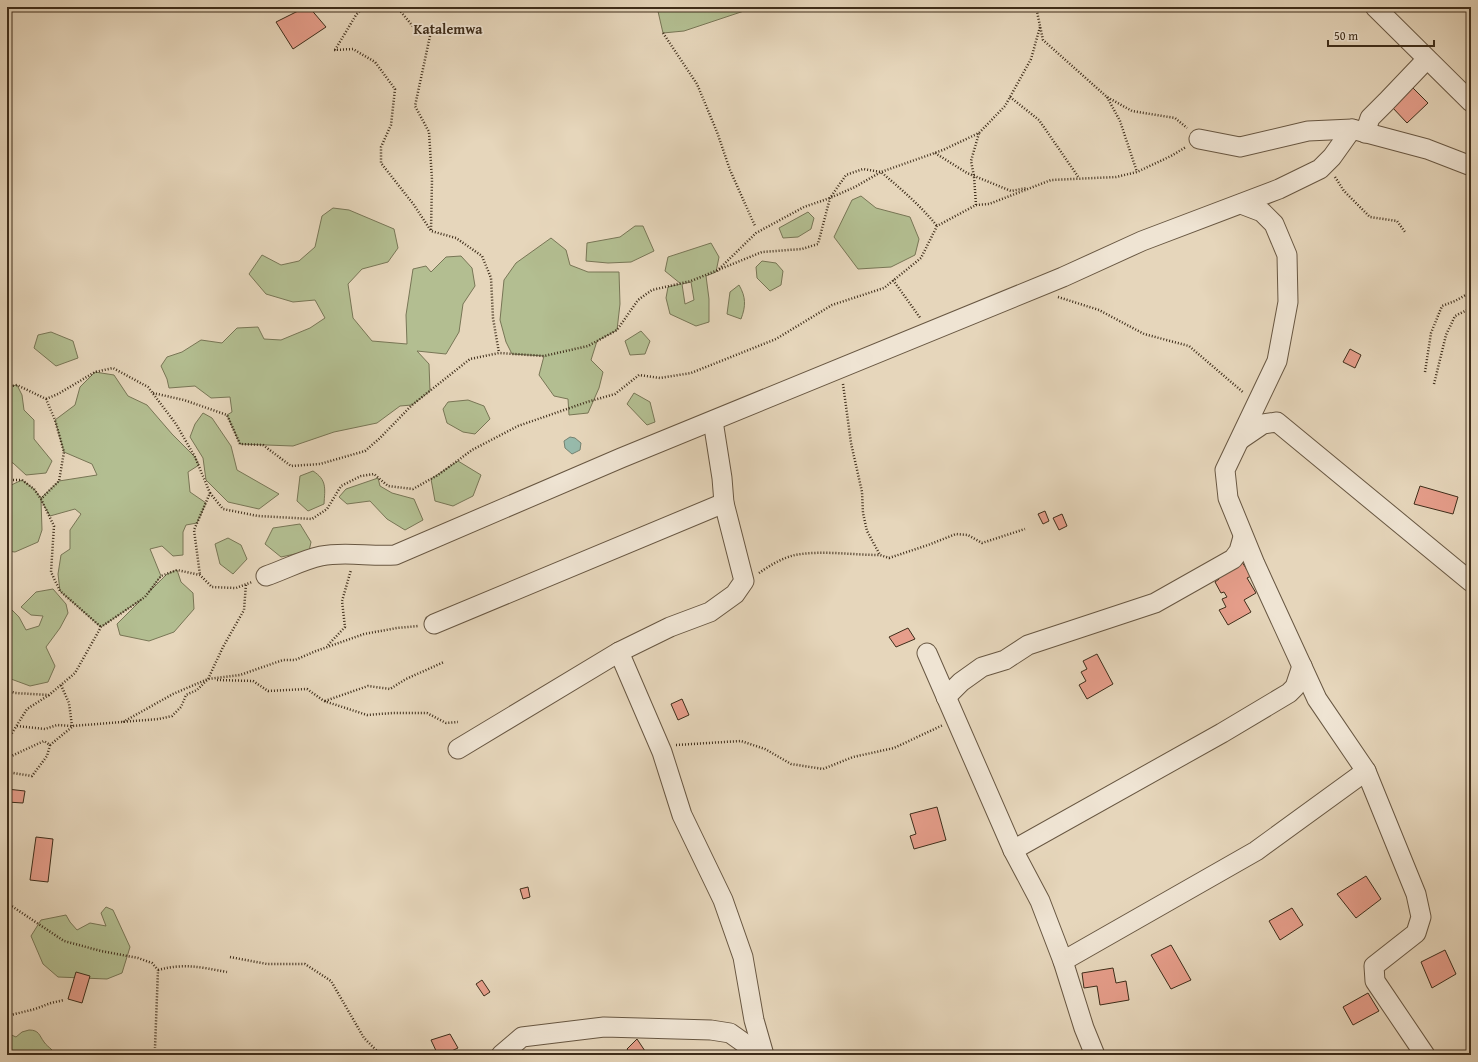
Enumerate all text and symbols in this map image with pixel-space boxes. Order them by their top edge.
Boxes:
district label: Katalemwa [414,19,483,39]
scale bar [1328,22,1434,48]
text: 50 m [1334,27,1358,44]

